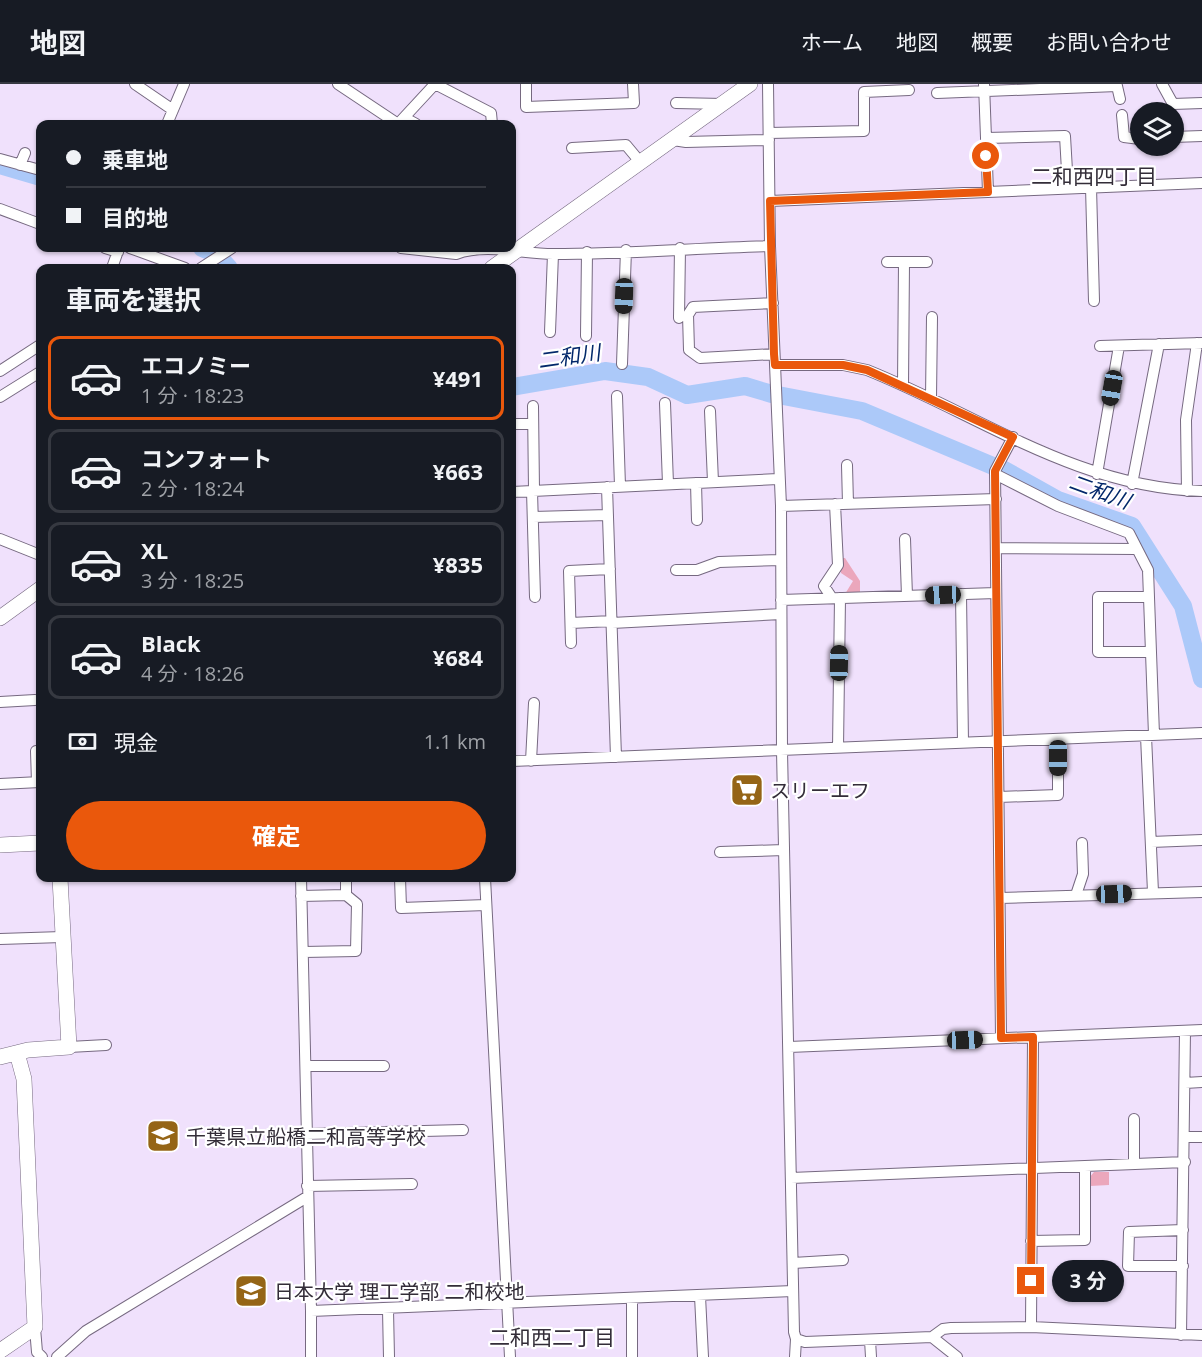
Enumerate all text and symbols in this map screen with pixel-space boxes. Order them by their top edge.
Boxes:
text: 地図 [30,23,86,61]
text: ホーム [801,28,863,56]
text: 地図 [896,28,938,56]
text: 概要 [971,28,1013,56]
text: お問い合わせ [1046,28,1172,56]
map controls [1130,102,1184,156]
button: layers [1130,102,1184,156]
route start [972,142,999,169]
text: 乗車地 [102,144,168,174]
district label: 二和西四丁目 [1031,162,1157,190]
text: 目的地 [102,202,168,232]
car [614,278,634,314]
text: 車両を選択 [66,281,201,318]
water label: 二和川 [536,337,604,374]
text: エコノミー [141,350,251,380]
icon: car [69,351,123,405]
text: ¥491 [433,363,483,393]
car [1100,369,1124,407]
text: 1 分 · 18:23 [141,382,244,409]
text: コンフォート [141,443,272,473]
icon: car [69,444,123,498]
text: ¥663 [433,456,483,486]
water label: 二和川 [1066,467,1136,516]
text: 2 分 · 18:24 [141,475,244,502]
text: XL [141,535,168,565]
icon: car [69,537,123,591]
text: ¥835 [433,549,483,579]
text: 3 分 · 18:25 [141,567,244,594]
car [925,585,961,605]
text: Black [141,628,201,658]
icon: car [69,630,123,684]
text: ¥684 [433,642,483,672]
car [830,645,848,681]
text: 4 分 · 18:26 [141,660,244,687]
icon: cash [66,725,99,758]
text: 現金 [114,727,158,757]
text: 1.1 km [424,728,486,755]
car [1049,740,1067,776]
supermarket icon: スリーエフ [729,772,765,808]
place label: スリーエフ [770,777,870,804]
button: 確定 [66,801,486,870]
car [1096,884,1132,904]
car [947,1030,983,1050]
school or university icon: 千葉県立船橋二和高等学校 [145,1118,181,1154]
place label: 千葉県立船橋二和高等学校 [186,1123,426,1150]
callout: 3 分 [1052,1260,1124,1302]
route end [1017,1267,1044,1294]
text: 3 分 [1070,1267,1106,1294]
school or university icon: 日本大学 理工学部 二和校地 [233,1273,269,1309]
place label: 日本大学 理工学部 二和校地 [274,1278,524,1305]
district label: 二和西二丁目 [489,1323,615,1351]

